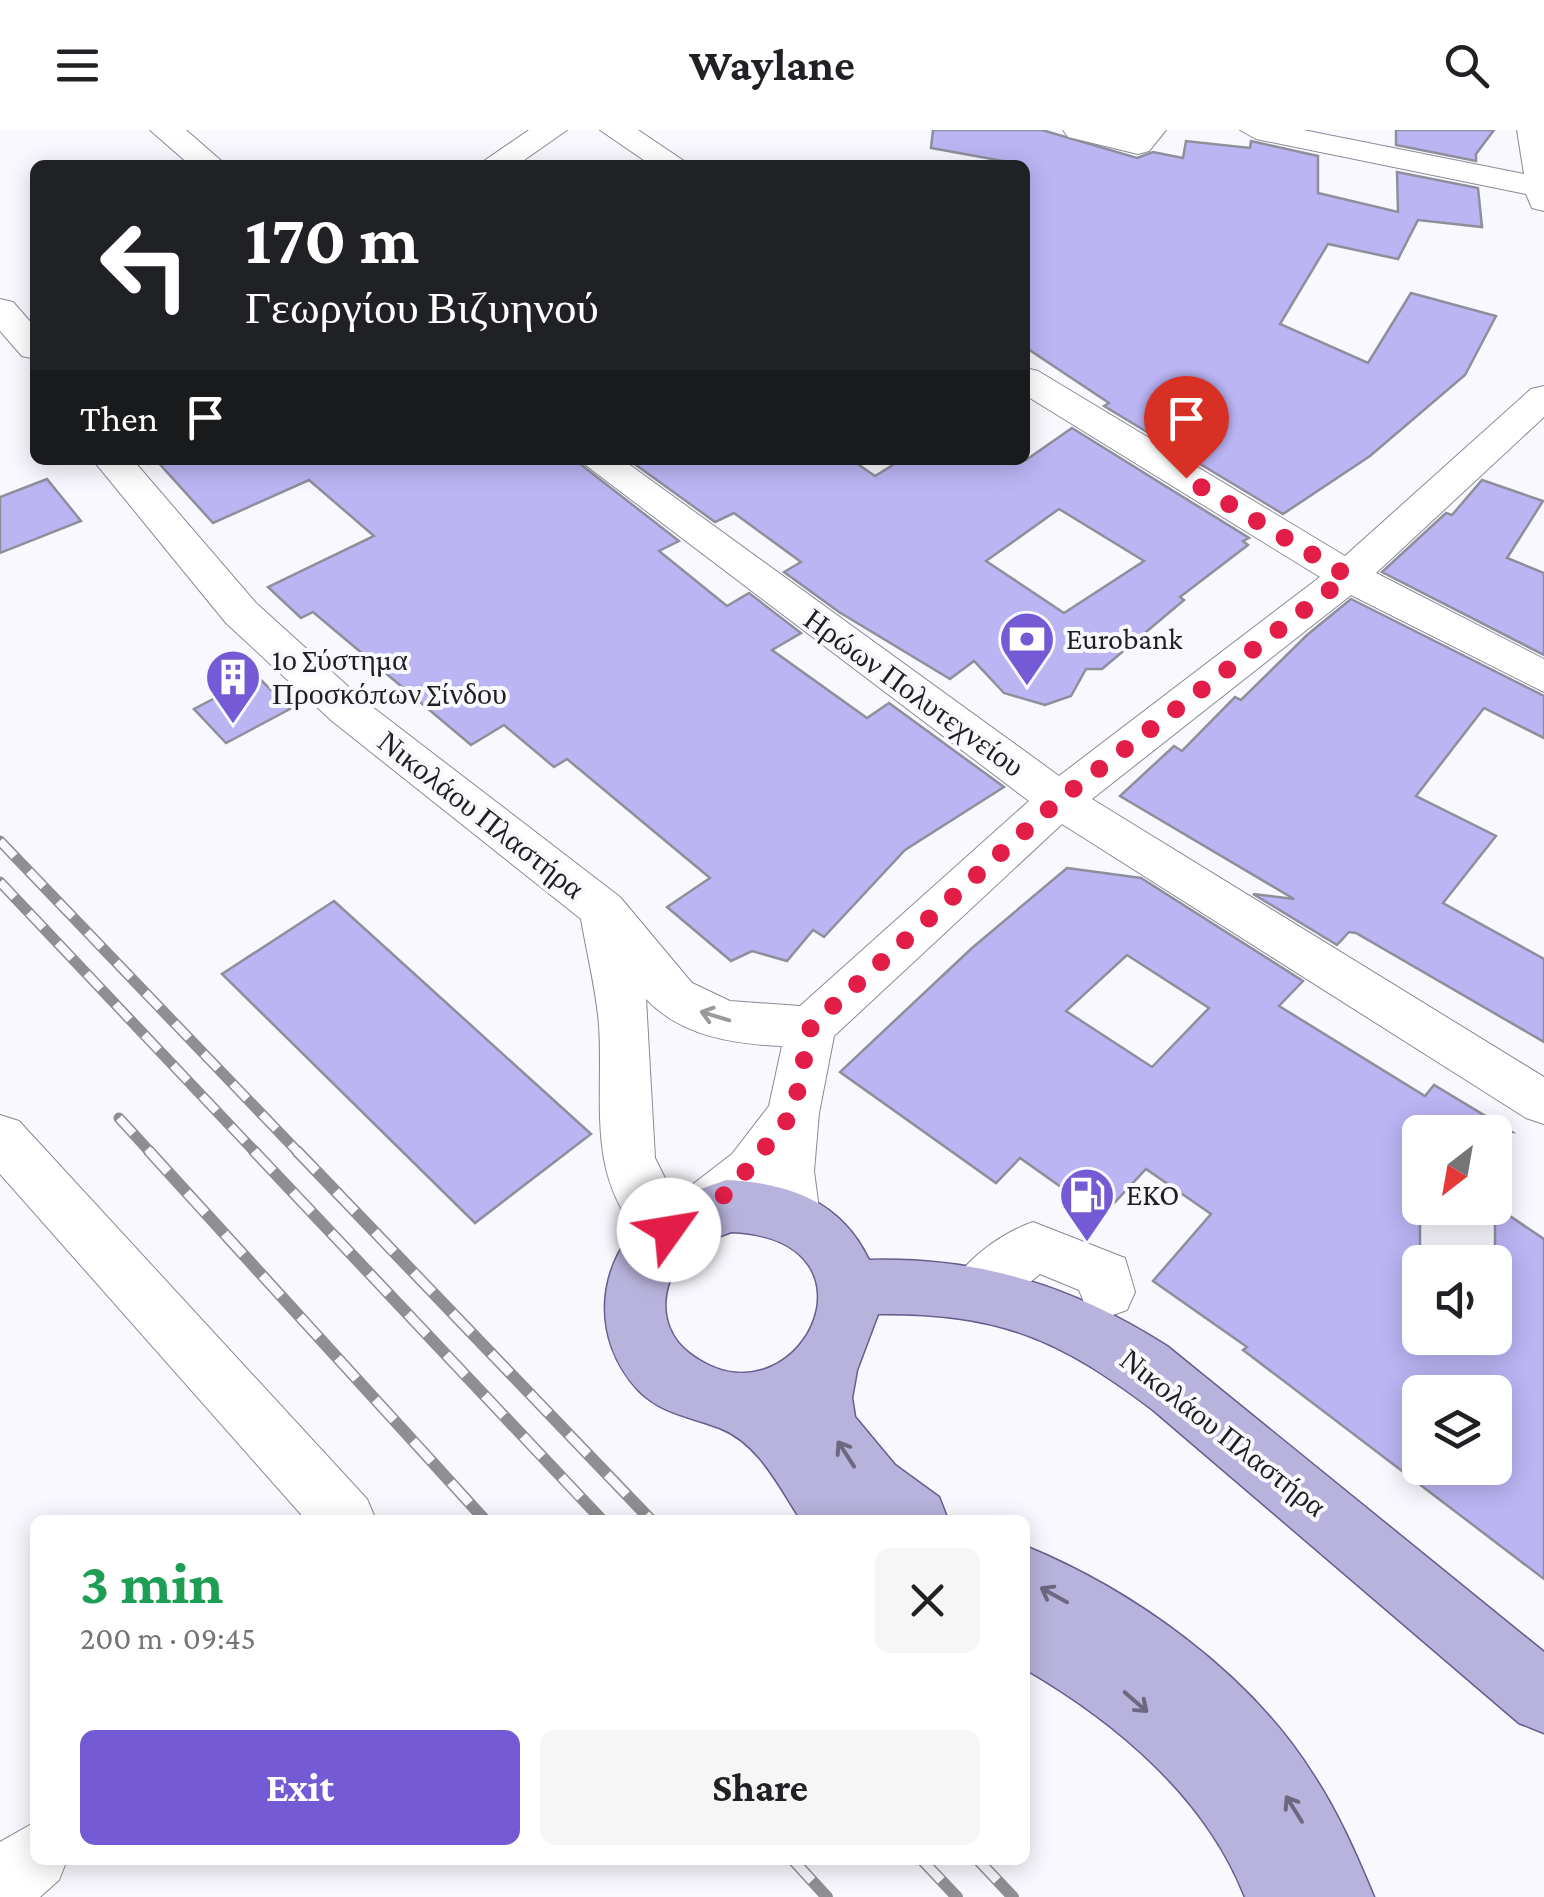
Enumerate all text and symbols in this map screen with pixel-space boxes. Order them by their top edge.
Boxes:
icon: menu [50,38,105,93]
icon: search [1439,38,1494,93]
text: Waylane [689,40,855,90]
icon: left [80,200,210,330]
text: 170 m [245,200,419,278]
text: Γεωργίου Βιζυηνού [245,283,599,333]
pin [1144,376,1229,479]
icon: arrive [178,390,233,445]
icon: arrive [1159,391,1214,446]
text: Then [80,397,158,439]
street label: Ηρώων Πολυτεχνείου [798,602,1030,783]
bank icon: Eurobank [997,609,1057,688]
place label: Eurobank [1066,622,1183,655]
place label: 1ο Σύστημα Προσκόπων Σίνδου [272,643,507,710]
building icon: 1ο Σύστημα Προσκόπων Σίνδου [203,647,263,726]
street label: Νικολάου Πλαστήρα [372,724,591,905]
one-way arrow [699,1006,731,1024]
north arrow [1402,1115,1512,1225]
map controls [1402,1115,1512,1485]
fuel station icon: EKO [1057,1165,1117,1244]
position arrow [617,1178,721,1282]
place label: EKO [1126,1178,1179,1211]
button: sound [1402,1245,1512,1355]
street label: Νικολάου Πλαστήρα [1114,1342,1333,1523]
button: layers [1402,1375,1512,1485]
one-way arrow [836,1440,856,1468]
button: close [875,1548,980,1653]
text: 3 min [80,1549,224,1616]
one-way arrow [1040,1585,1070,1605]
text: 200 m · 09:45 [80,1620,256,1656]
one-way arrow [1122,1691,1148,1713]
button: Exit [80,1730,520,1845]
button: Share [540,1730,980,1845]
one-way arrow [1284,1796,1304,1824]

